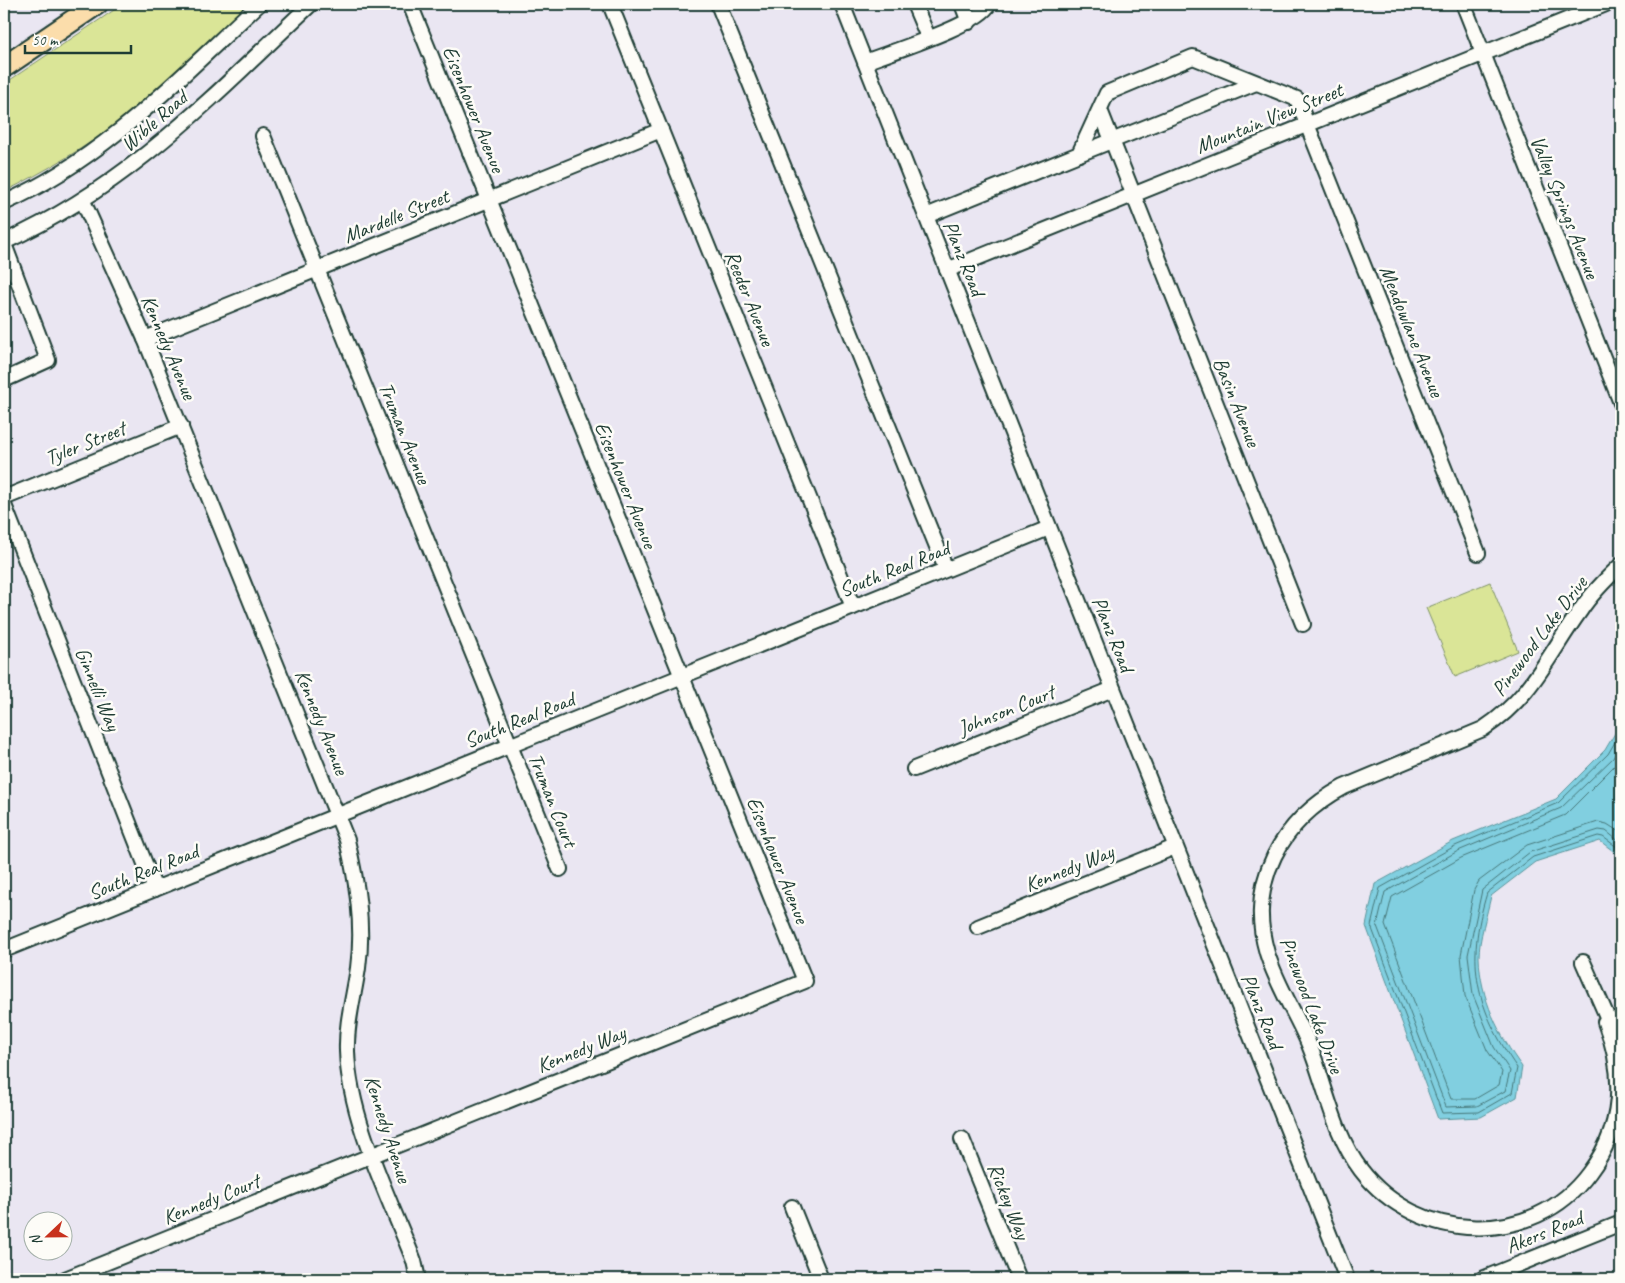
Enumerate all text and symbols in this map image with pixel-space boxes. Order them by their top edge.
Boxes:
scale bar [25,22,131,54]
text: 50 m [32,31,59,50]
street label: Eisenhower Avenue [437,42,512,178]
street label: Mountain View Street [1192,76,1348,159]
street label: Wible Road [115,83,195,157]
street label: Valley Springs Avenue [1525,132,1606,283]
street label: Mardelle Street [340,182,454,249]
street label: Planz Road [937,217,992,303]
street label: Reeder Avenue [719,246,781,351]
street label: Meadowlane Avenue [1374,262,1451,402]
street label: Kennedy Avenue [135,291,203,404]
street label: Basin Avenue [1207,354,1267,451]
street label: Truman Avenue [373,378,438,489]
street label: Tyler Street [41,414,132,471]
street label: Eisenhower Avenue [589,418,664,554]
street label: South Real Road [835,534,956,603]
street label: Pinewood Lake Drive [1485,570,1593,701]
street label: Planz Road [1086,593,1141,679]
street label: Ginnelli Way [70,643,127,736]
street label: Kennedy Avenue [289,666,355,779]
street label: Johnson Court [953,678,1061,741]
street label: South Real Road [460,685,581,754]
street label: Truman Court [522,749,584,853]
street label: Eisenhower Avenue [741,793,816,929]
street label: South Real Road [84,837,205,906]
street label: Kennedy Way [1021,838,1119,898]
street label: Pinewood Lake Drive [1274,933,1350,1078]
street label: Planz Road [1235,970,1290,1056]
street label: Kennedy Way [533,1019,631,1079]
street label: Kennedy Avenue [358,1072,418,1187]
street label: Rickey Way [982,1159,1037,1245]
street label: Kennedy Court [159,1167,266,1230]
street label: Akers Road [1502,1203,1590,1259]
north arrow [22,1210,72,1260]
text: N [26,1231,46,1248]

